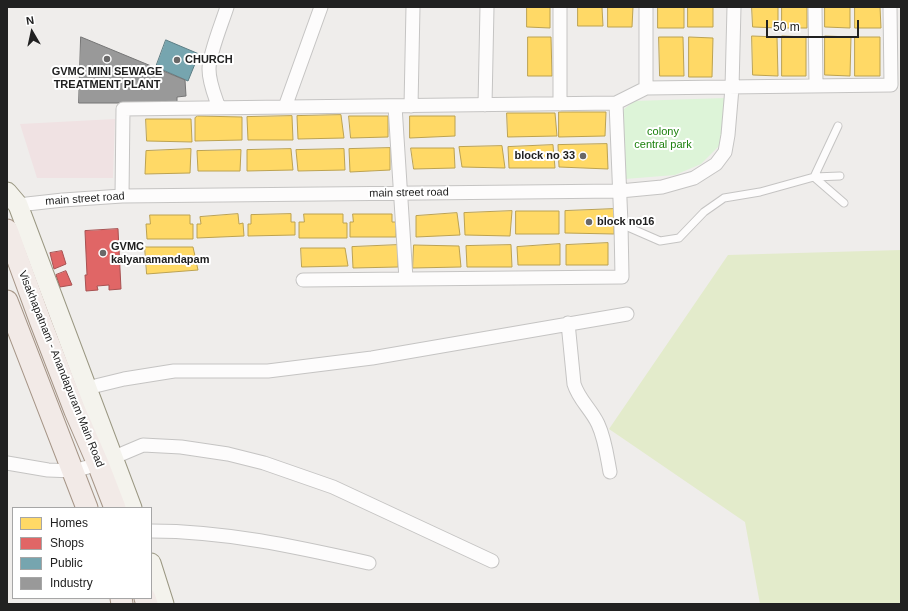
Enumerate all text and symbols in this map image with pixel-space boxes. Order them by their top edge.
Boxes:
north arrow [12,12,52,52]
scale bar [768,12,861,38]
text: N [25,14,35,27]
text: 50 m [773,20,800,34]
place label: CHURCH [185,53,233,67]
marker: GVMC MINI SEWAGE TREATMENT PLANT [102,54,112,64]
marker: CHURCH [172,55,182,65]
place label: GVMC MINI SEWAGE TREATMENT PLANT [52,65,162,91]
park label: colony central park [634,125,692,151]
place label: block no 33 [514,149,575,163]
marker: block no 33 [578,151,588,161]
street label: main street road [369,186,449,200]
street label: main street road [45,190,125,208]
place label: block no16 [597,215,654,229]
marker: block no16 [584,217,594,227]
place label: GVMC kalyanamandapam [111,240,209,266]
marker: GVMC kalyanamandapam [98,248,108,258]
street label: Visakhapatnam - Anandapuram Main Road [15,269,107,469]
legend [12,507,152,599]
text: Homes [50,516,88,530]
text: Shops [50,536,84,550]
text: Public [50,556,83,570]
text: Industry [50,576,93,590]

